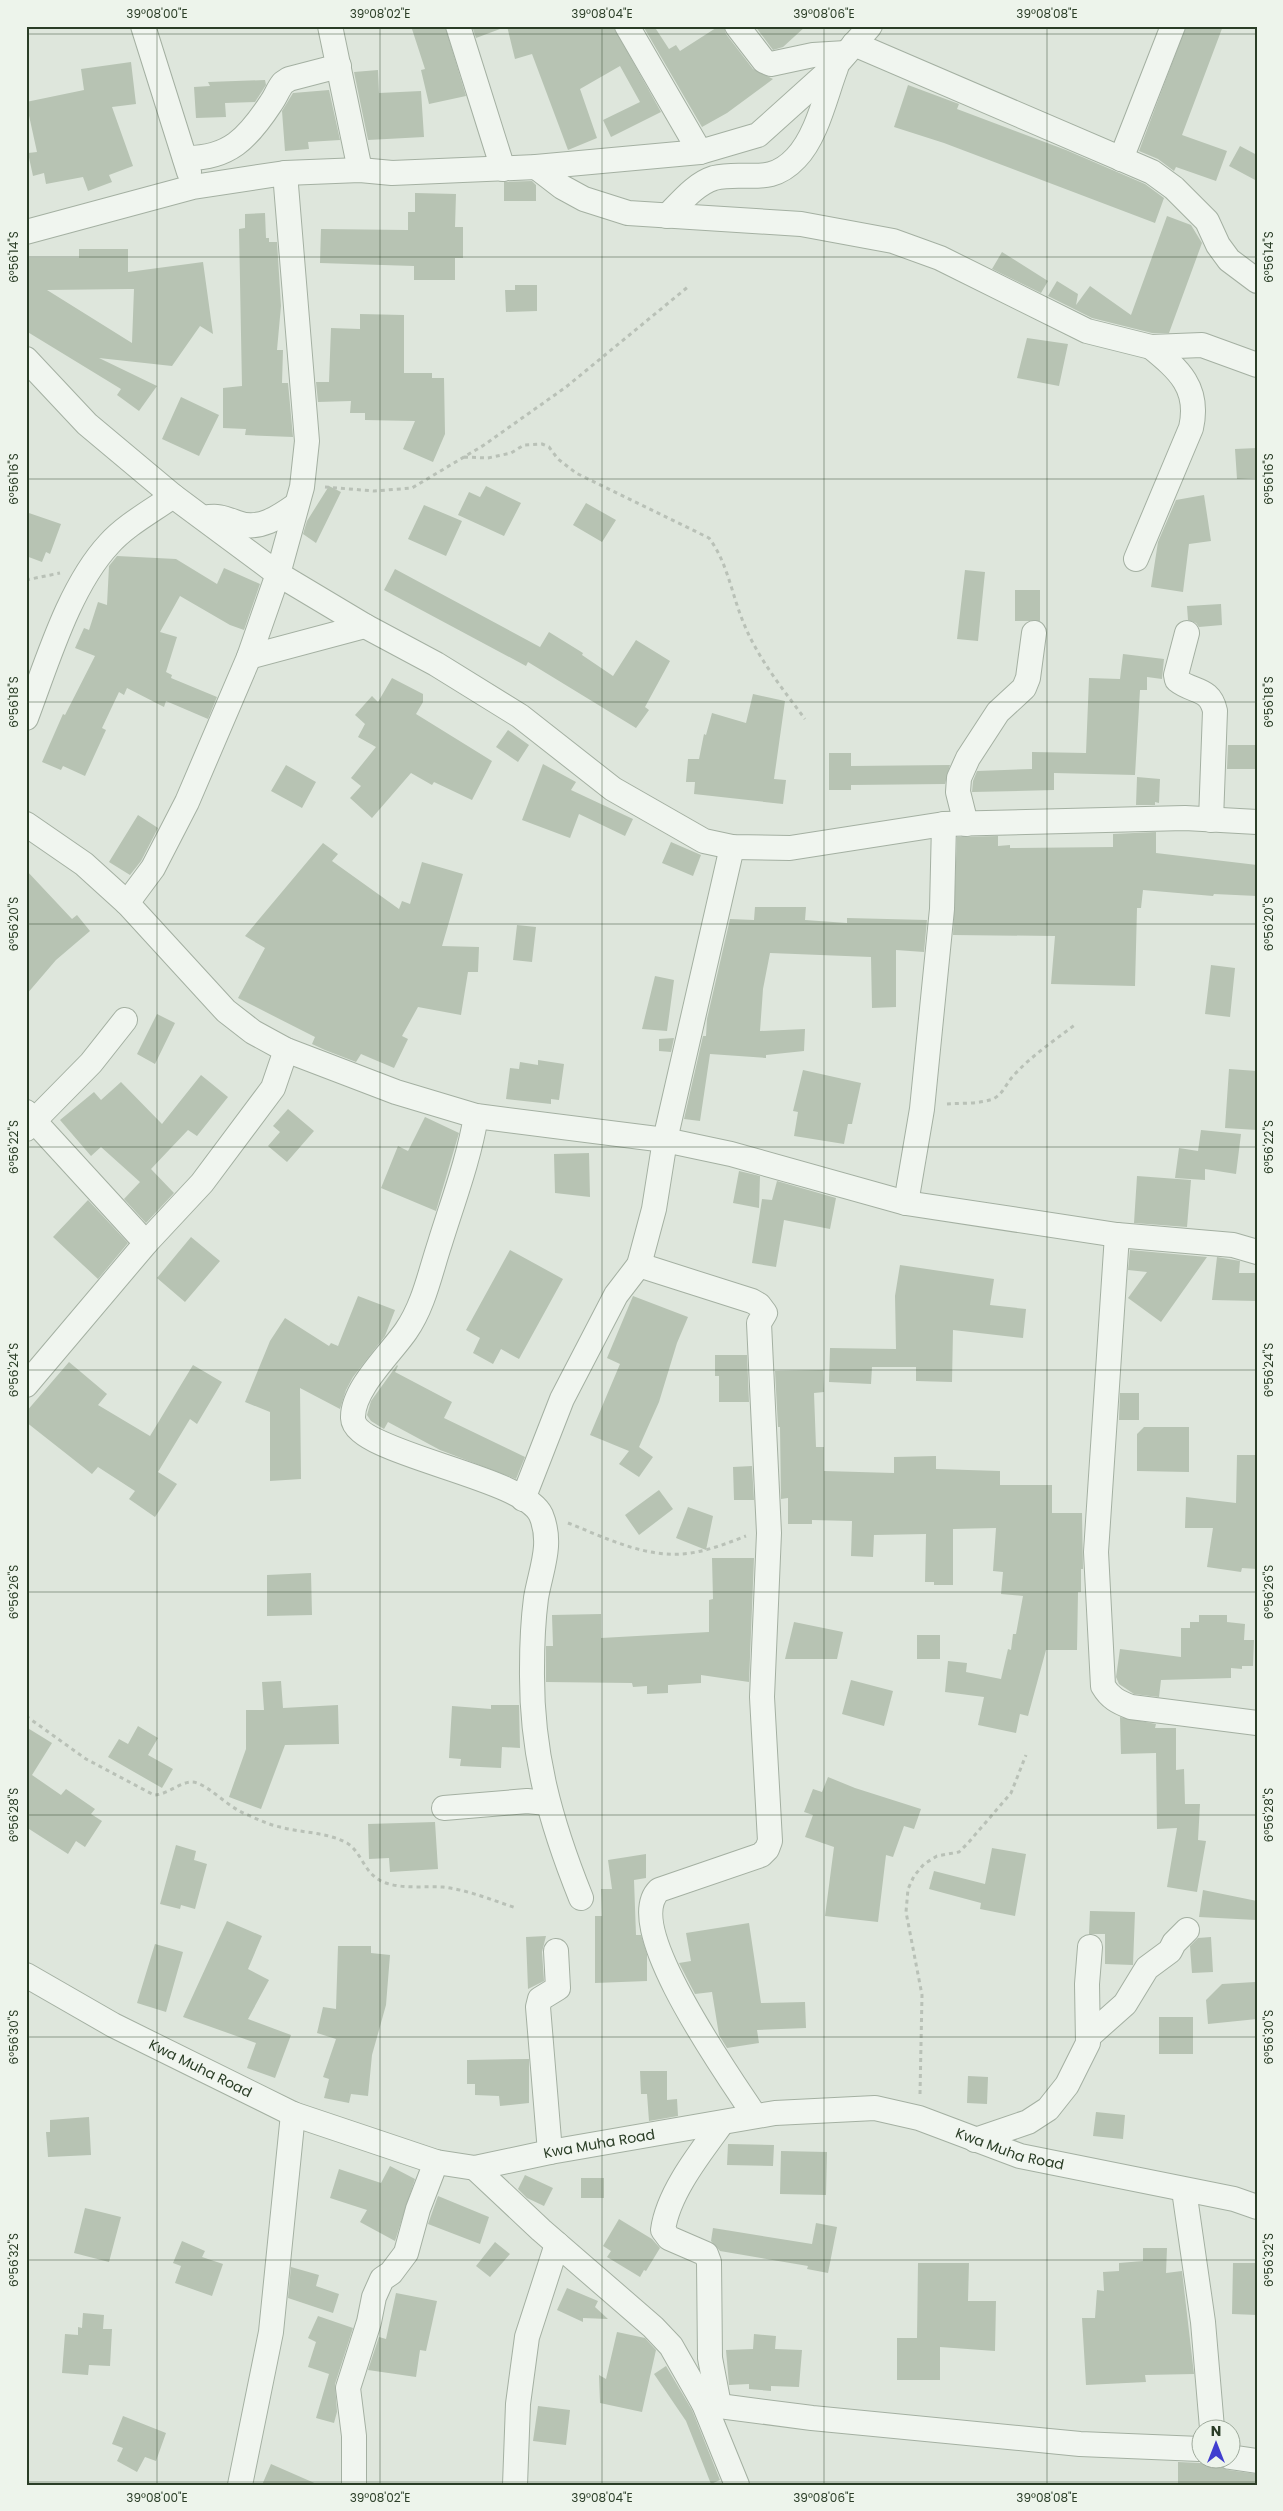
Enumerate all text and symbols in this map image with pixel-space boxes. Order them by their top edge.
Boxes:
text: 39°08'00"E [126,5,188,22]
text: 39°08'02"E [350,5,410,22]
text: 39°08'04"E [571,5,633,22]
text: 39°08'06"E [793,5,855,22]
text: 39°08'08"E [1016,5,1078,22]
text: 6°56'14"S [5,231,22,283]
text: 6°56'14"S [1260,231,1277,283]
text: 6°56'16"S [5,453,22,505]
text: 6°56'16"S [1260,453,1277,505]
text: 6°56'18"S [5,676,22,728]
text: 6°56'18"S [1260,676,1277,728]
text: 6°56'20"S [5,897,22,951]
text: 6°56'20"S [1260,897,1277,951]
text: 6°56'22"S [5,1120,22,1174]
text: 6°56'22"S [1260,1120,1277,1174]
text: 6°56'24"S [5,1343,22,1397]
text: 6°56'24"S [1260,1343,1277,1397]
text: 6°56'26"S [5,1565,22,1619]
text: 6°56'26"S [1260,1565,1277,1619]
text: 6°56'28"S [5,1788,22,1842]
text: 6°56'28"S [1260,1788,1277,1842]
text: 6°56'30"S [5,2010,22,2064]
text: 6°56'30"S [1260,2010,1277,2064]
street label: Kwa Muha Road [146,2034,255,2102]
street label: Kwa Muha Road [953,2123,1066,2175]
street label: Kwa Muha Road [542,2124,656,2163]
text: 6°56'32"S [5,2233,22,2287]
text: 6°56'32"S [1260,2233,1277,2287]
north arrow [1190,2418,1240,2468]
text: N [1211,2421,1221,2441]
text: 39°08'00"E [126,2489,188,2506]
text: 39°08'02"E [350,2489,410,2506]
text: 39°08'04"E [571,2489,633,2506]
text: 39°08'06"E [793,2489,855,2506]
text: 39°08'08"E [1016,2489,1078,2506]

